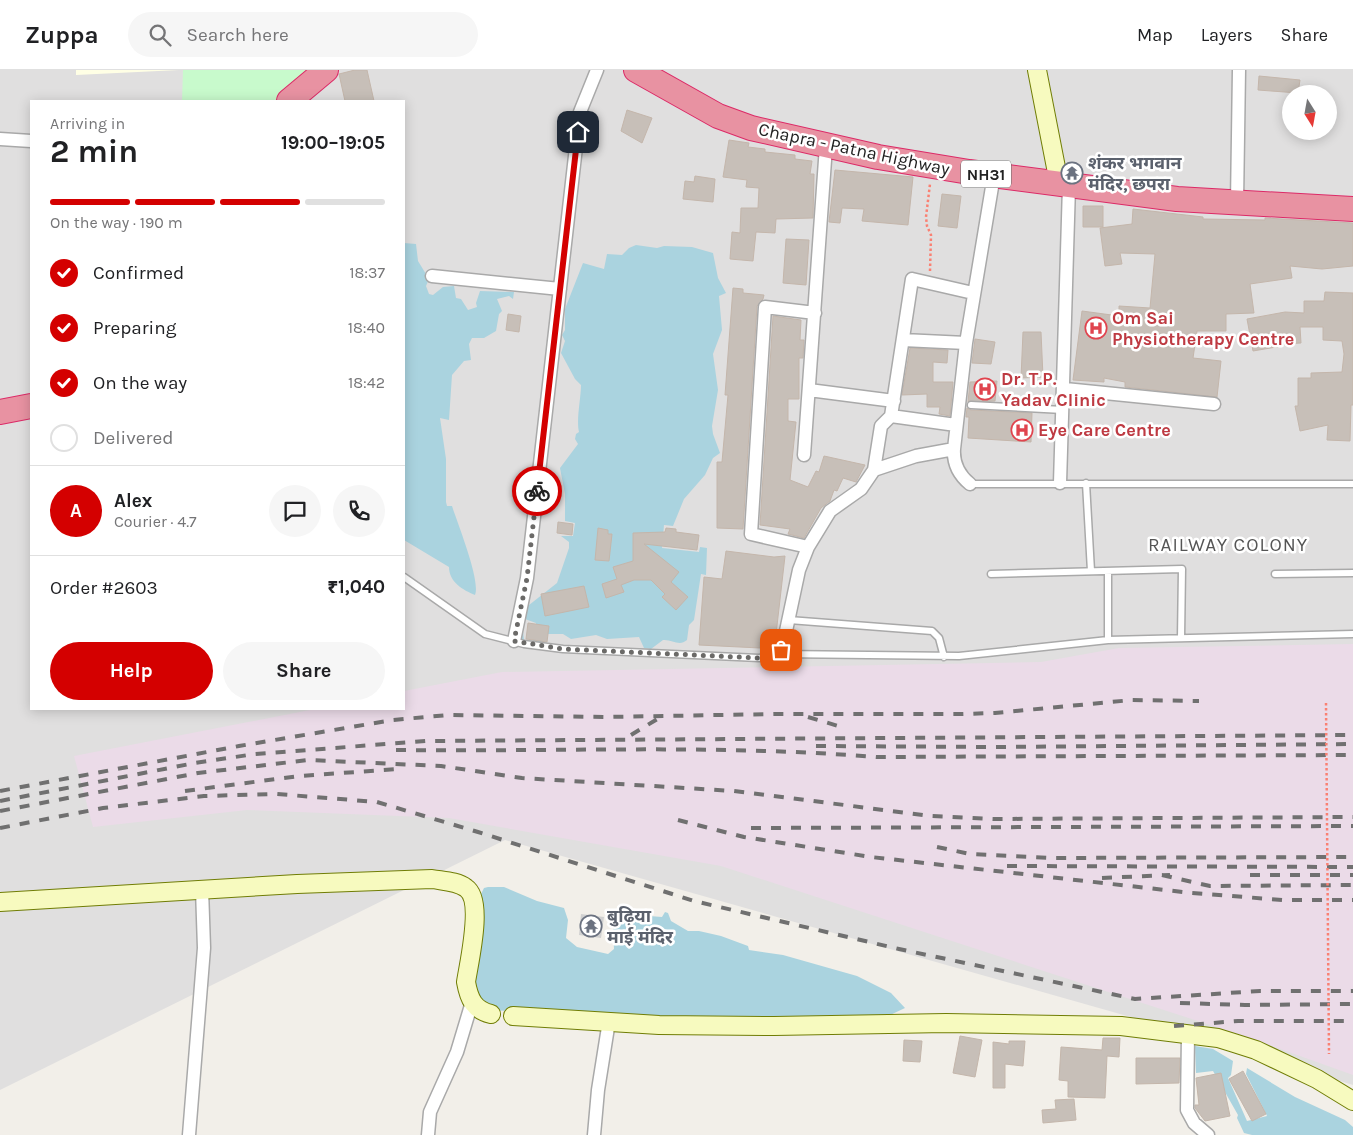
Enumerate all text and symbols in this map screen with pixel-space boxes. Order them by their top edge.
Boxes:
search box [128,12,478,57]
text: Zuppa [25,21,98,49]
icon: search [146,21,174,49]
text: Search here [186,24,289,46]
text: Map [1137,24,1173,46]
text: Layers [1201,24,1253,46]
text: Share [1281,24,1328,46]
north arrow [1282,85,1338,140]
map controls [1282,85,1337,140]
pin [557,111,599,153]
text: Arriving in [50,114,125,133]
icon: home [564,118,592,146]
street label: Chapra - Patna Highway [756,118,952,180]
text: 19:00–19:05 [281,132,385,154]
text: 2 min [50,133,138,170]
place label: शंकर भगवान मंदिर, छपरा [1088,152,1182,195]
road number: NH31 [961,160,1011,188]
temple icon: शंकर भगवान मंदिर, छपरा [1060,161,1084,185]
text: On the way · 190 m [50,213,183,232]
icon: check [50,259,78,287]
text: Confirmed [93,262,184,284]
text: 18:37 [349,263,385,282]
place label: Om Sai Physiotherapy Centre [1112,307,1294,350]
icon: check [50,314,78,342]
hospital icon: Om Sai Physiotherapy Centre [1084,316,1108,340]
text: Preparing [93,317,176,339]
text: 18:40 [348,318,385,337]
place label: Dr. T.P. Yadav Clinic [1001,368,1106,411]
icon: check [50,369,78,397]
text: On the way [93,372,187,394]
text: 18:42 [348,373,385,392]
hospital icon: Dr. T.P. Yadav Clinic [973,377,997,401]
hospital icon: Eye Care Centre [1010,418,1034,442]
place label: Eye Care Centre [1038,419,1171,441]
text: Delivered [93,427,173,449]
courier [512,466,562,516]
icon: bike [523,477,551,505]
button: chat [269,485,321,537]
button: phone [333,485,385,537]
text: Alex [114,490,152,512]
text: A [70,500,82,522]
text: Courier · 4.7 [114,512,197,531]
district label: RAILWAY COLONY [1148,534,1308,556]
text: ₹1,040 [327,576,385,598]
text: Order #2603 [50,577,158,599]
pin [760,629,802,671]
icon: bag [767,636,795,664]
button: Help [50,642,213,700]
button: Share [223,642,385,700]
place label: बुढ़िया माई मंदिर [607,905,674,948]
temple icon: बुढ़िया माई मंदिर [579,914,603,938]

